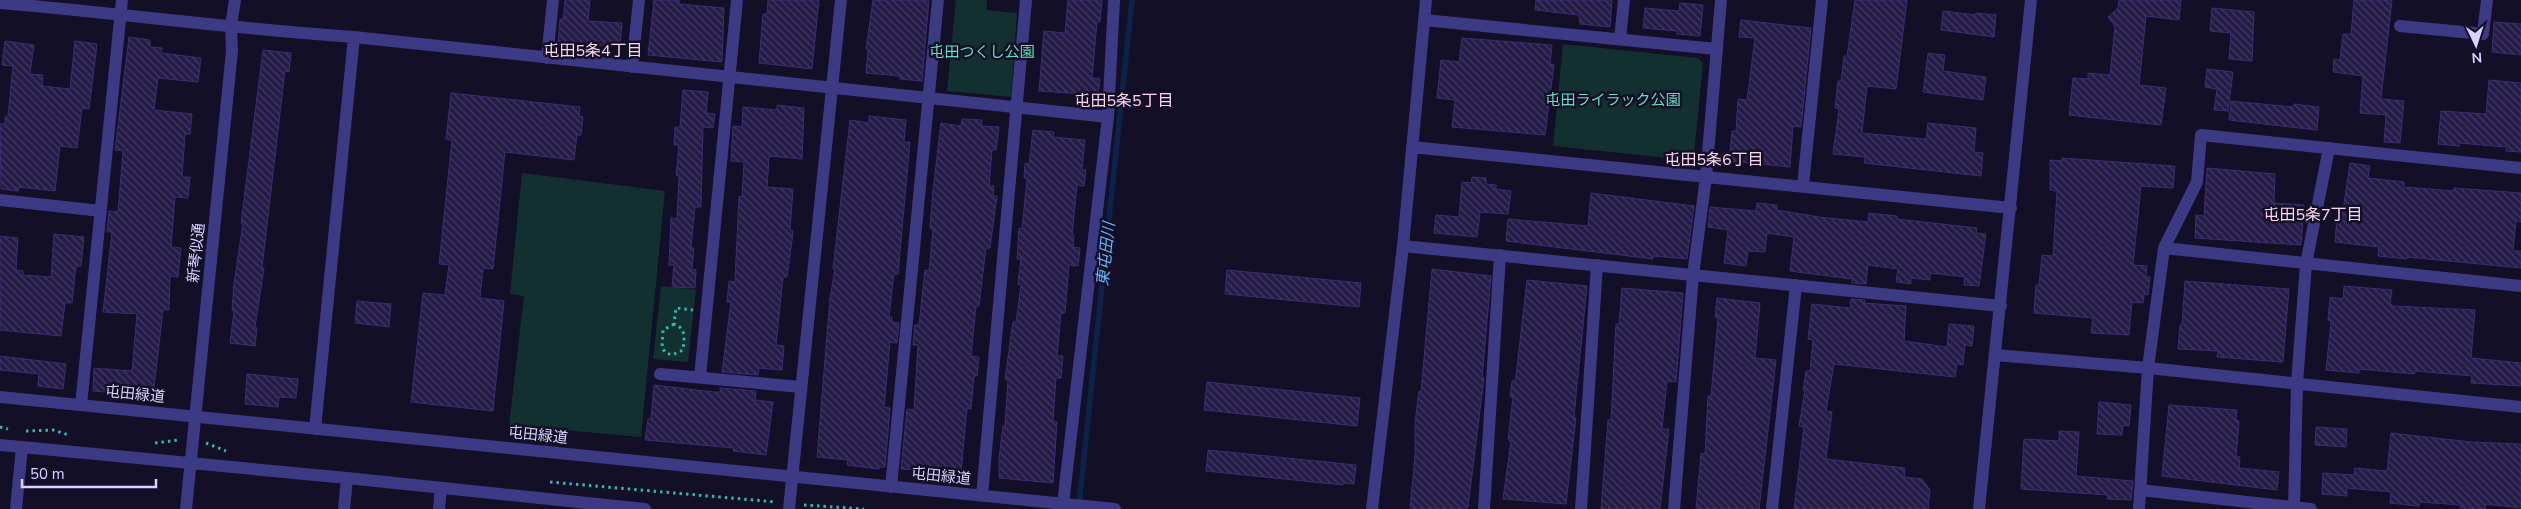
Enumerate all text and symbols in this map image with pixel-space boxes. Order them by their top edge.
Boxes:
north arrow [2451,20,2501,70]
district label: 屯田5条4丁目 [543,40,643,62]
park label: 屯田つくし公園 [929,42,1035,62]
text: N [2471,48,2483,67]
district label: 屯田5条5丁目 [1074,90,1174,112]
park label: 屯田ライラック公園 [1545,90,1681,110]
district label: 屯田5条6丁目 [1664,149,1764,171]
district label: 屯田5条7丁目 [2263,204,2363,226]
water label: 東屯田川 [1092,219,1120,287]
street label: 新琴似通 [183,222,209,284]
street label: 屯田緑道 [104,381,166,407]
street label: 屯田緑道 [507,422,569,448]
scale bar [22,456,156,488]
street label: 屯田緑道 [910,463,972,489]
text: 50 m [30,464,65,484]

